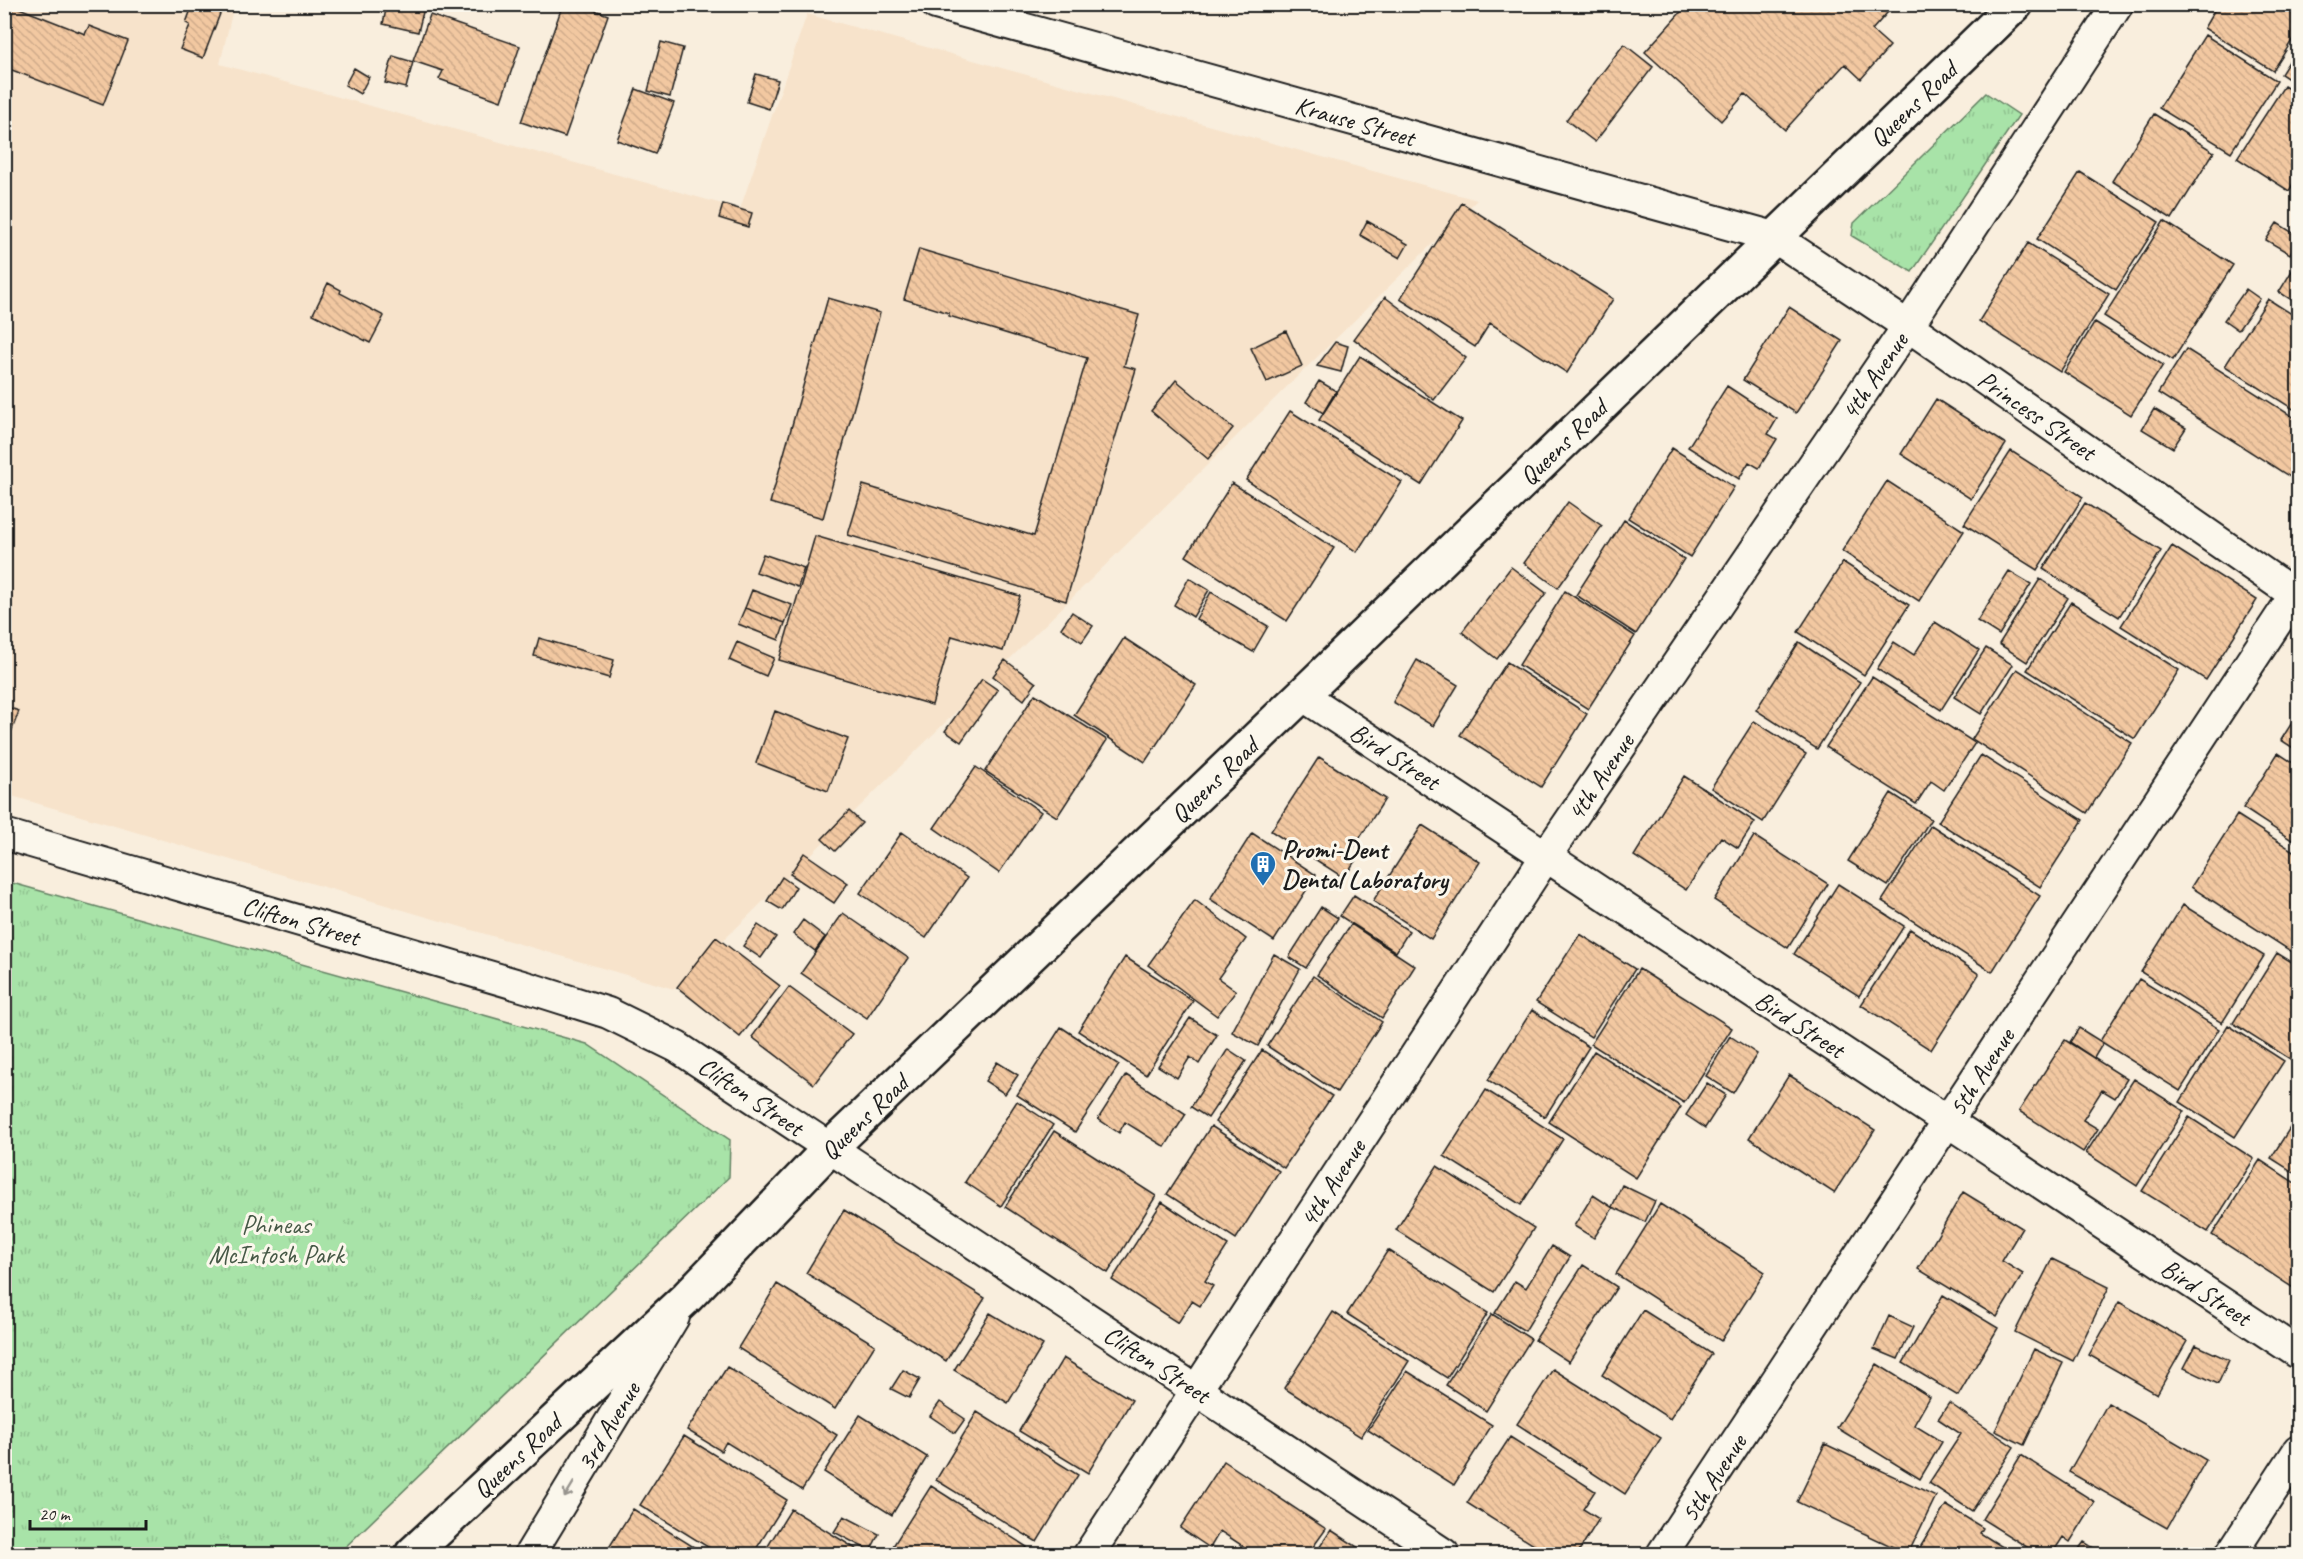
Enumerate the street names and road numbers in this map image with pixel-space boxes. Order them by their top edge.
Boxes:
street label: Queens Road [1862,52,1967,154]
street label: Krause Street [1291,89,1421,155]
street label: 4th Avenue [1833,325,1916,426]
street label: Princess Street [1971,363,2104,469]
street label: Queens Road [1512,390,1617,492]
street label: Bird Street [1344,715,1448,799]
street label: 4th Avenue [1559,726,1642,827]
street label: Queens Road [1163,728,1268,830]
street label: Clifton Street [239,889,365,955]
street label: Bird Street [1749,983,1853,1067]
street label: 5th Avenue [1941,1021,2023,1122]
street label: Clifton Street [692,1049,812,1145]
street label: Queens Road [813,1065,918,1167]
street label: 4th Avenue [1292,1132,1374,1233]
street label: Bird Street [2155,1251,2259,1335]
street label: Clifton Street [1097,1318,1218,1412]
street label: 3rd Avenue [569,1375,648,1477]
street label: Queens Road [466,1404,572,1506]
street label: 5th Avenue [1673,1427,1755,1528]

